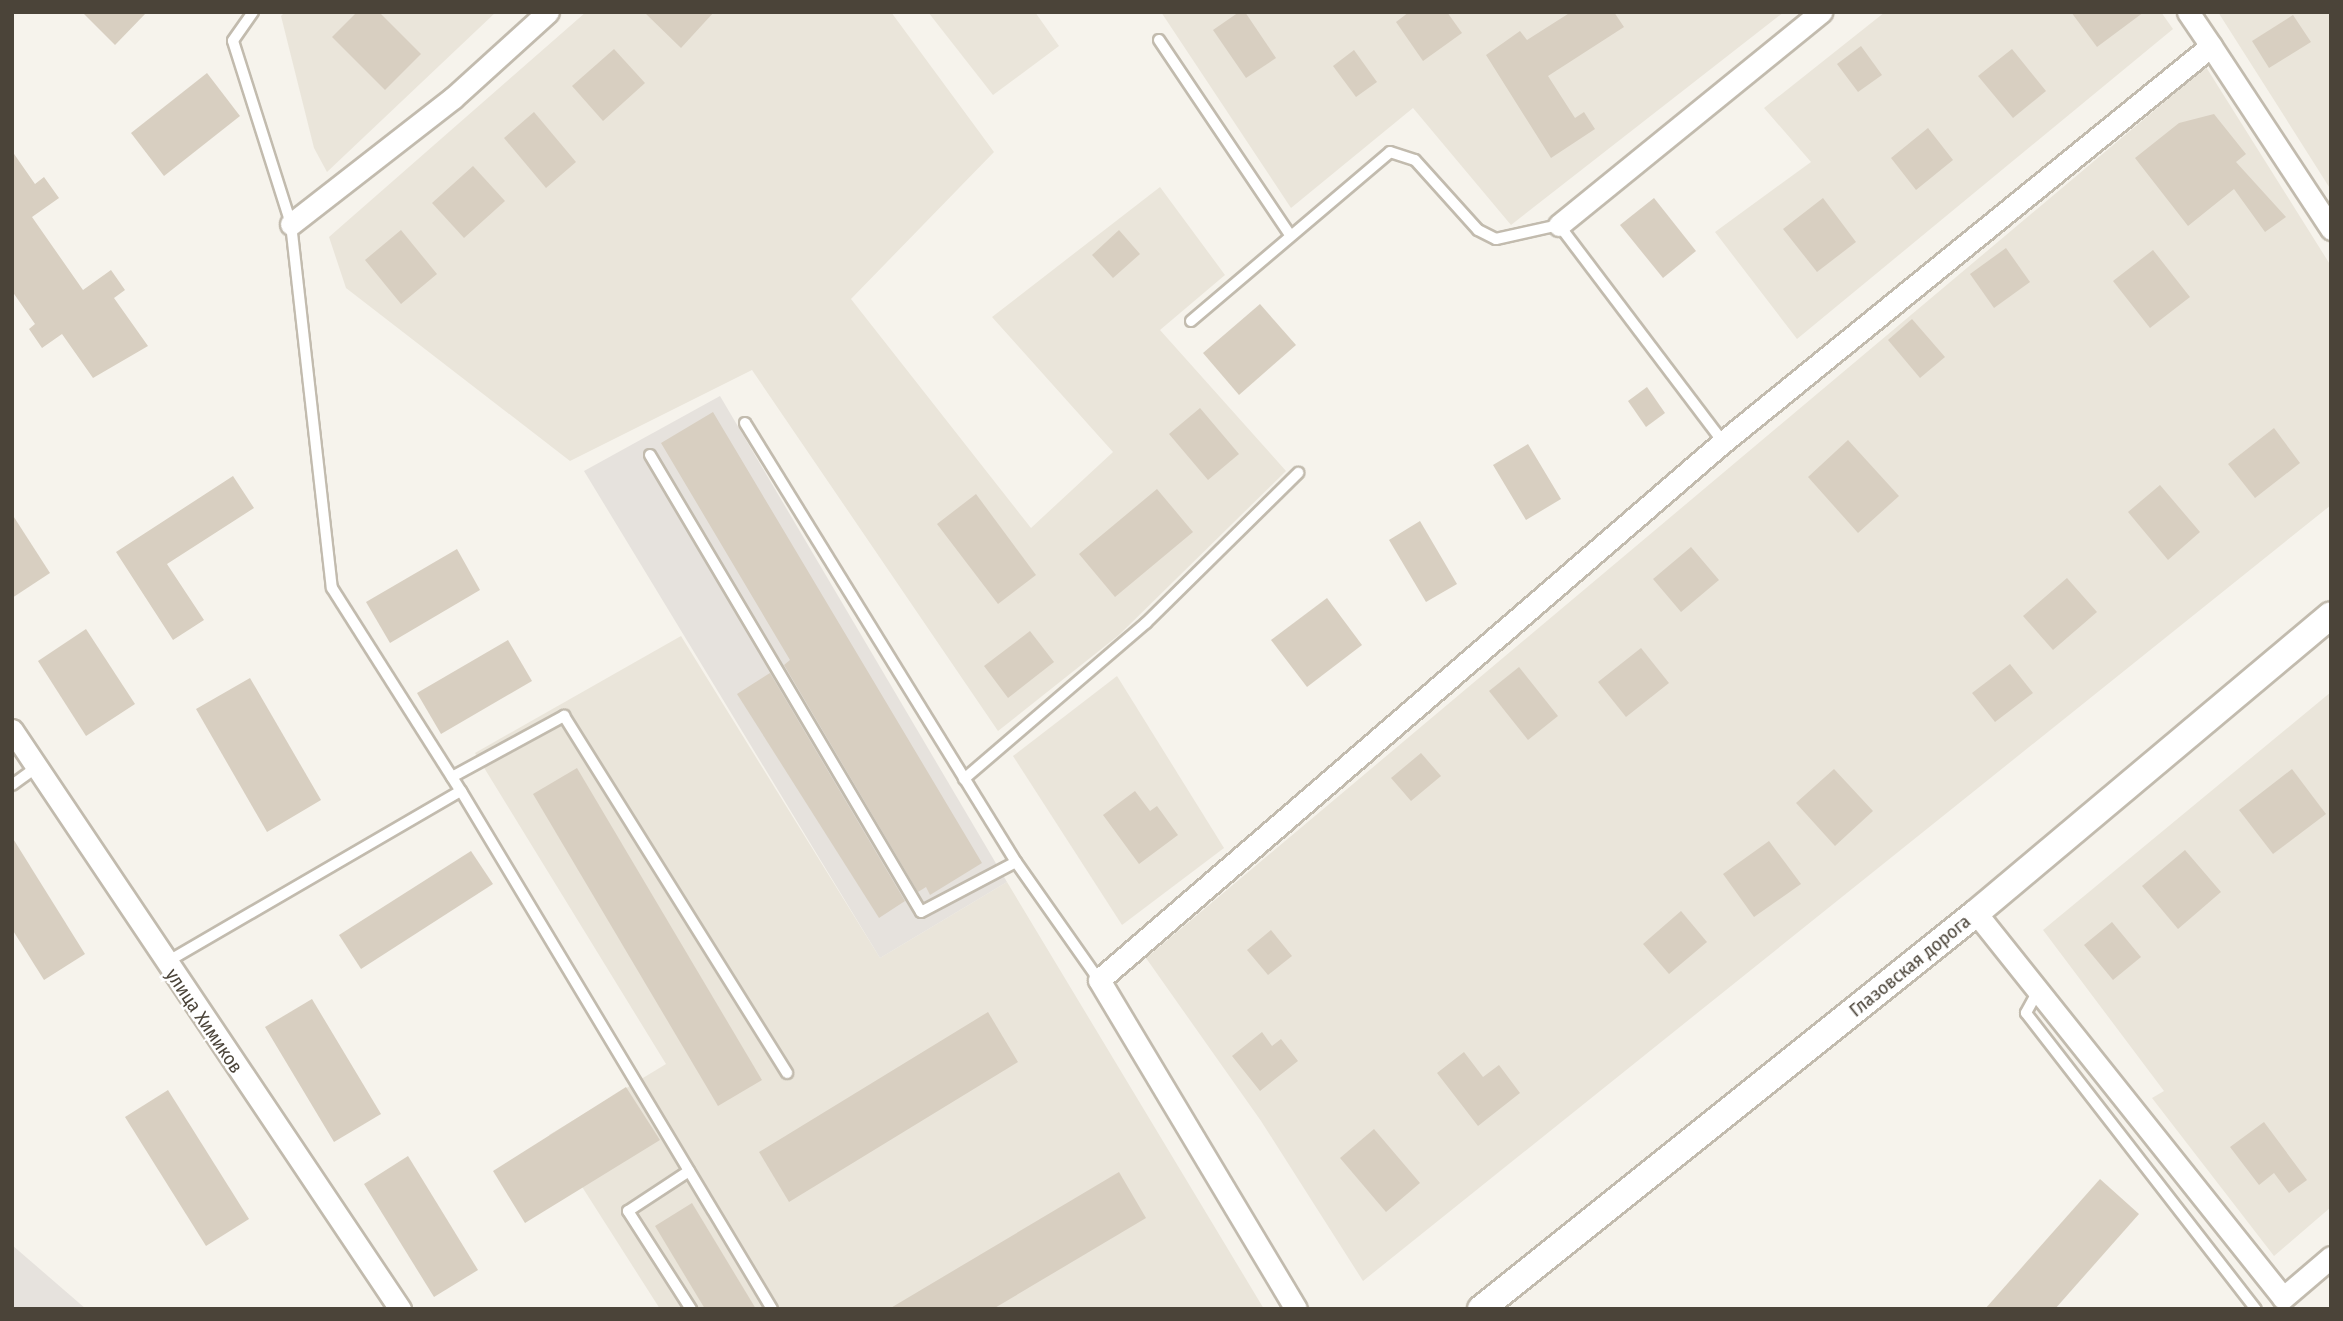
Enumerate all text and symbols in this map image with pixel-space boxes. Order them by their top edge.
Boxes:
street label: Глазовская дорога [1845,910,1975,1022]
street label: улица Химиков [161,964,247,1078]

